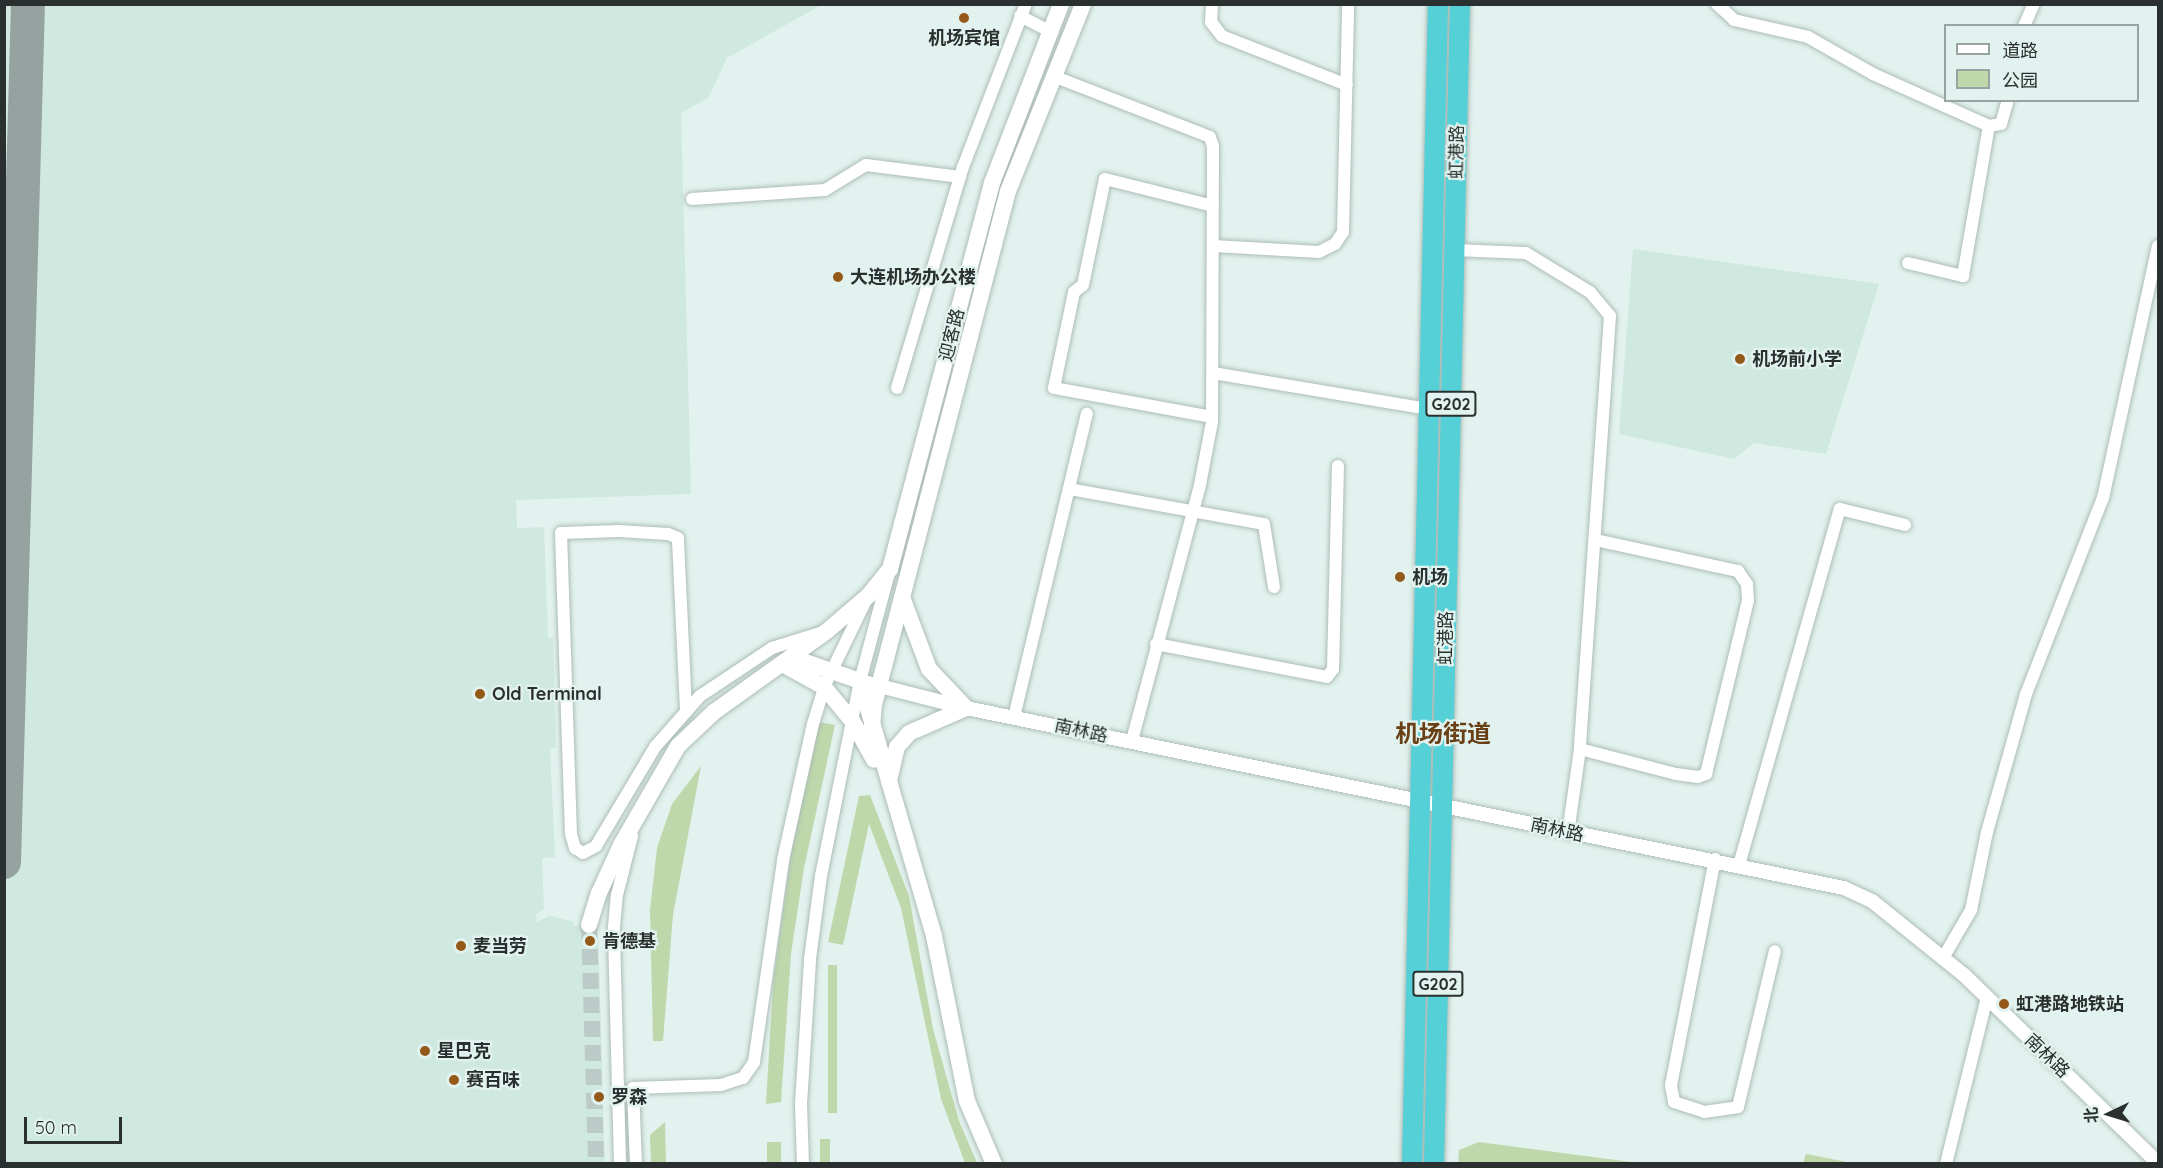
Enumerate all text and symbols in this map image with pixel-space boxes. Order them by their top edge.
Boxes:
marker: 机场宾馆 [957,11,971,25]
legend [1944,24,2139,102]
place label: 机场宾馆 [928,27,1000,49]
text: 道路 [2002,39,2038,62]
text: 公园 [2002,69,2038,92]
street label: 虹港路 [1446,125,1468,179]
place label: 大连机场办公楼 [850,266,976,288]
marker: 大连机场办公楼 [831,270,845,284]
street label: 迎客路 [935,306,969,364]
place label: 机场前小学 [1752,348,1842,370]
marker: 机场前小学 [1733,352,1747,366]
road number: G202 [1424,391,1478,417]
place label: 机场 [1412,566,1448,588]
marker: 机场 [1393,570,1407,584]
street label: 虹港路 [1435,611,1457,665]
place label: Old Terminal [492,683,602,705]
marker: Old Terminal [473,687,487,701]
street label: 南林路 [1052,715,1110,747]
district label: 机场街道 [1395,720,1491,748]
street label: 南林路 [1528,814,1586,846]
place label: 肯德基 [602,930,656,952]
marker: 肯德基 [583,934,597,948]
place label: 麦当劳 [473,935,527,957]
marker: 麦当劳 [454,939,468,953]
road number: G202 [1411,971,1465,997]
place label: 虹港路地铁站 [2016,993,2124,1015]
marker: 虹港路地铁站 [1997,997,2011,1011]
street label: 南林路 [2020,1029,2074,1083]
place label: 星巴克 [437,1040,491,1062]
marker: 星巴克 [418,1044,432,1058]
place label: 赛百味 [466,1069,520,1091]
marker: 赛百味 [447,1073,461,1087]
north arrow [2079,1084,2139,1144]
place label: 罗森 [611,1086,647,1108]
marker: 罗森 [592,1090,606,1104]
scale bar [27,1105,124,1143]
text: 北 [2081,1107,2102,1124]
text: 50 m [35,1116,77,1139]

